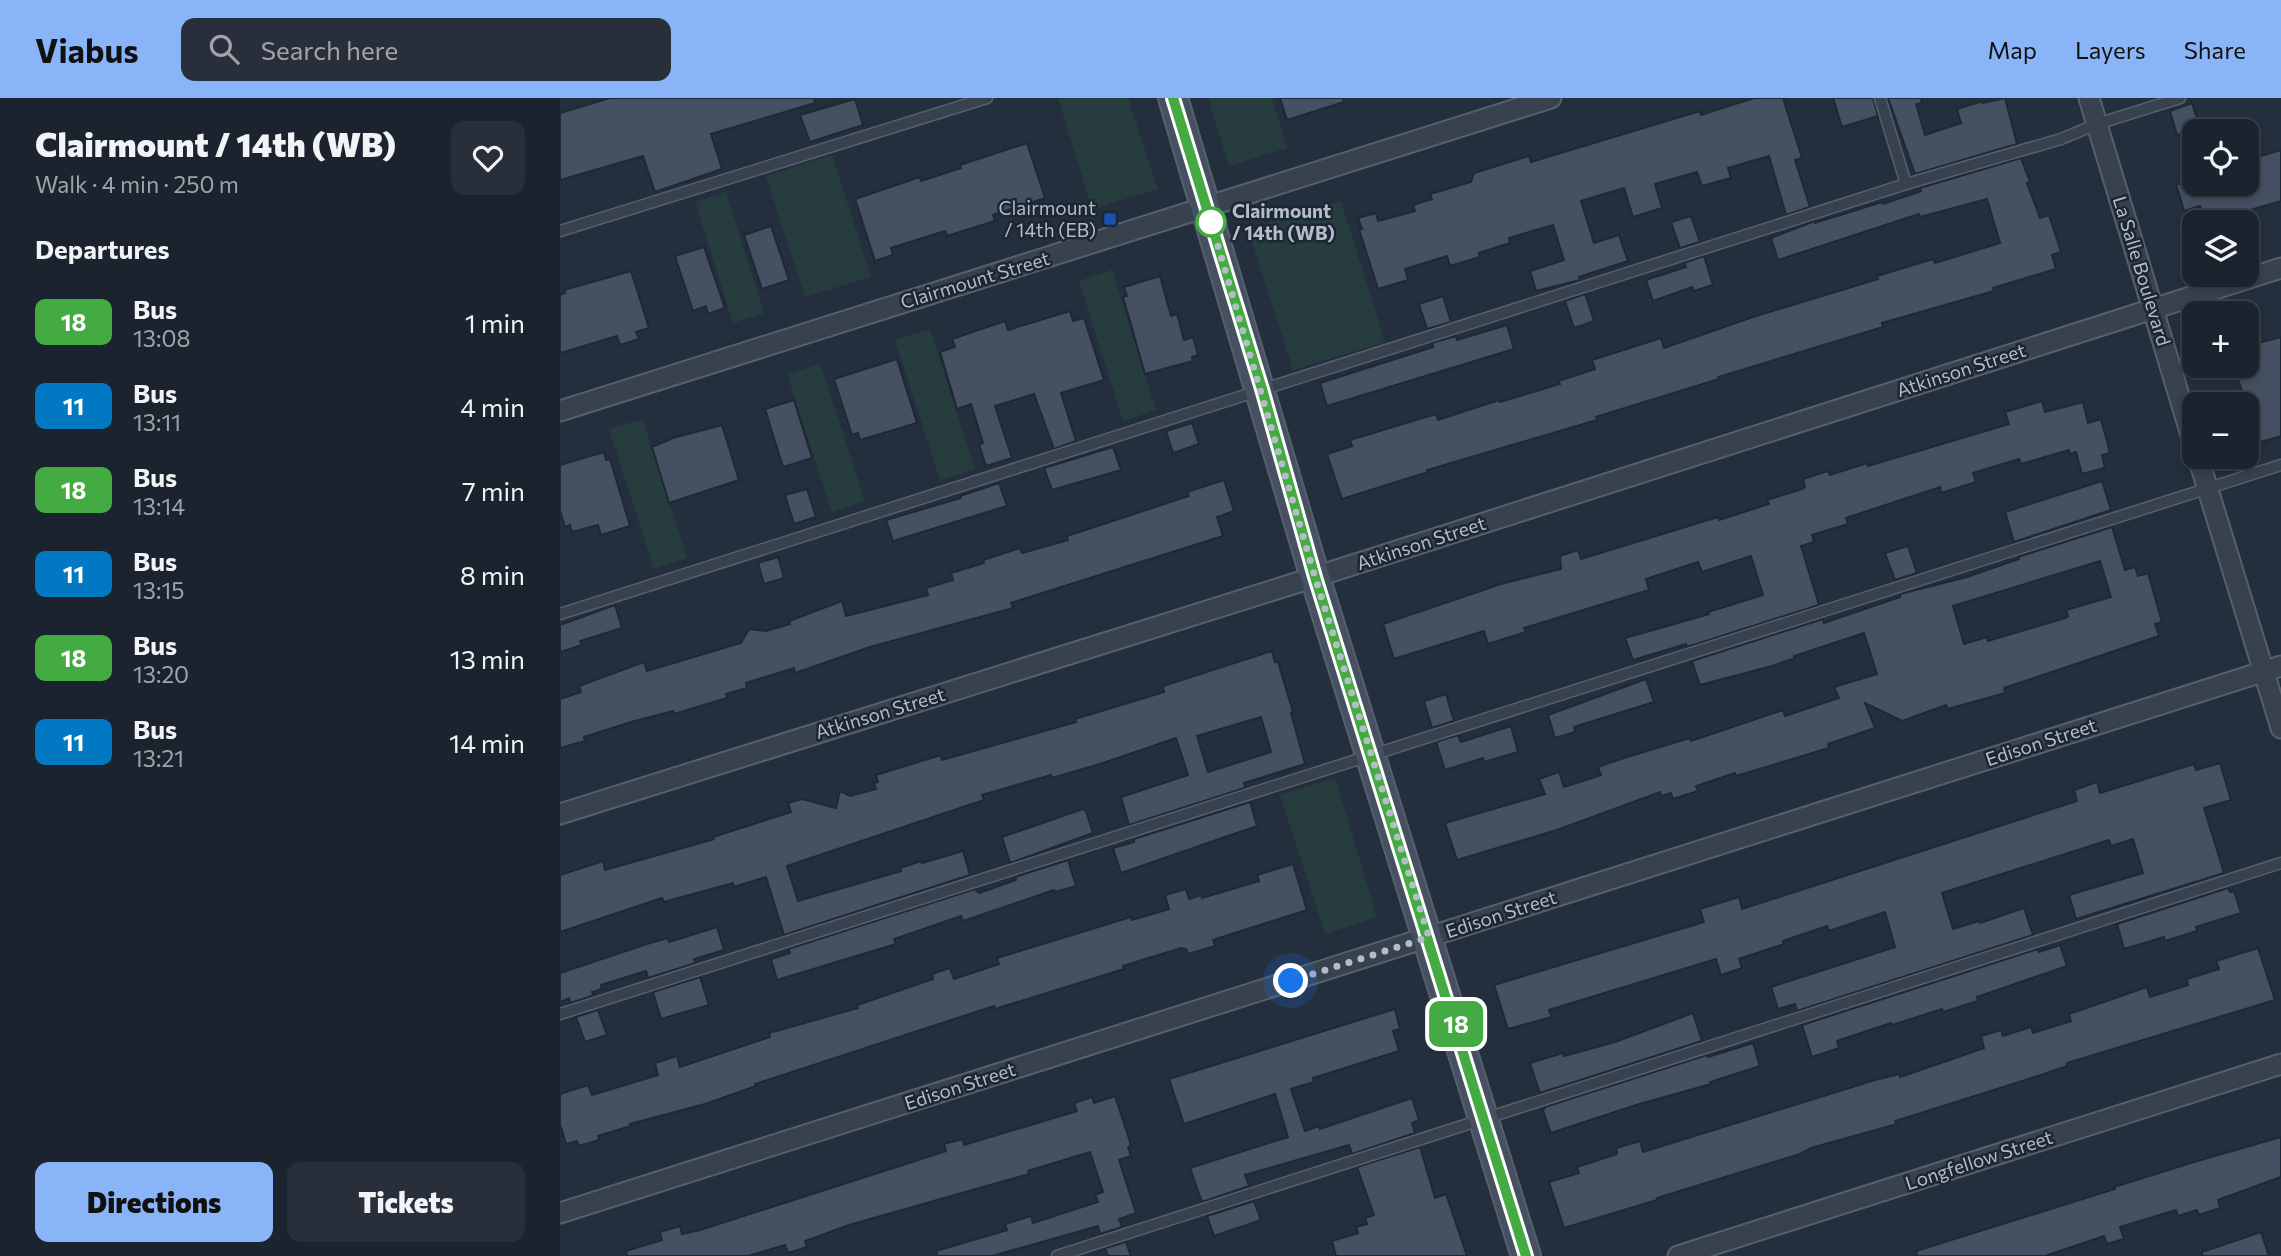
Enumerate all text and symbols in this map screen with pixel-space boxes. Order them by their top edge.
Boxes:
search box [181,18,671,81]
text: Viabus [35,29,139,70]
icon: search [205,30,243,68]
text: Search here [261,34,398,65]
text: Map [1988,35,2037,64]
text: Layers [2075,35,2146,64]
text: Share [2184,35,2246,64]
map controls [2182,119,2259,469]
button: locate [2182,119,2259,196]
button: heart [451,121,525,195]
text: Clairmount / 14th (WB) [35,123,396,164]
text: Walk · 4 min · 250 m [35,170,239,198]
street label: La Salle Boulevard [2109,193,2176,349]
place label: Clairmount / 14th (EB) [999,196,1096,241]
place label: Clairmount / 14th (WB) [1232,199,1335,244]
marker: Clairmount / 14th (WB) [1196,207,1226,237]
button: layers [2182,210,2259,287]
marker: Clairmount / 14th (EB) [1102,211,1118,227]
text: Departures [35,233,170,264]
street label: Clairmount Street [897,246,1052,313]
text: Bus [133,293,177,324]
button: + [2182,301,2259,378]
text: 18 [61,307,86,336]
text: 1 min [465,307,525,338]
text: 13:08 [133,324,190,352]
street label: Atkinson Street [1893,338,2029,401]
text: Bus [133,377,177,408]
text: 11 [63,391,84,420]
text: 4 min [460,391,525,422]
button: − [2182,392,2259,469]
text: 13:11 [133,408,181,436]
text: Bus [133,461,177,492]
text: 18 [61,475,86,504]
text: 7 min [462,475,525,506]
text: 13:14 [133,492,185,520]
street label: Atkinson Street [1353,511,1489,574]
text: Bus [133,545,177,576]
text: 11 [63,559,84,588]
text: 8 min [460,559,525,590]
text: 13:15 [133,576,184,604]
text: Bus [133,629,177,660]
text: 18 [61,643,86,672]
text: 13 min [450,643,525,674]
text: 13:20 [133,660,189,688]
street label: Atkinson Street [812,682,948,743]
text: Bus [133,713,177,744]
street label: Edison Street [1982,713,2099,770]
text: 11 [63,727,84,756]
text: 14 min [449,727,525,758]
text: 13:21 [133,744,184,772]
street label: Edison Street [1442,885,1559,942]
your location [1273,963,1308,998]
line badge: 18 [1424,1001,1488,1047]
text: 18 [1443,1009,1469,1038]
street label: Edison Street [901,1057,1018,1114]
street label: Longfellow Street [1902,1125,2056,1194]
button: Directions [35,1162,273,1242]
button: Tickets [287,1162,525,1242]

